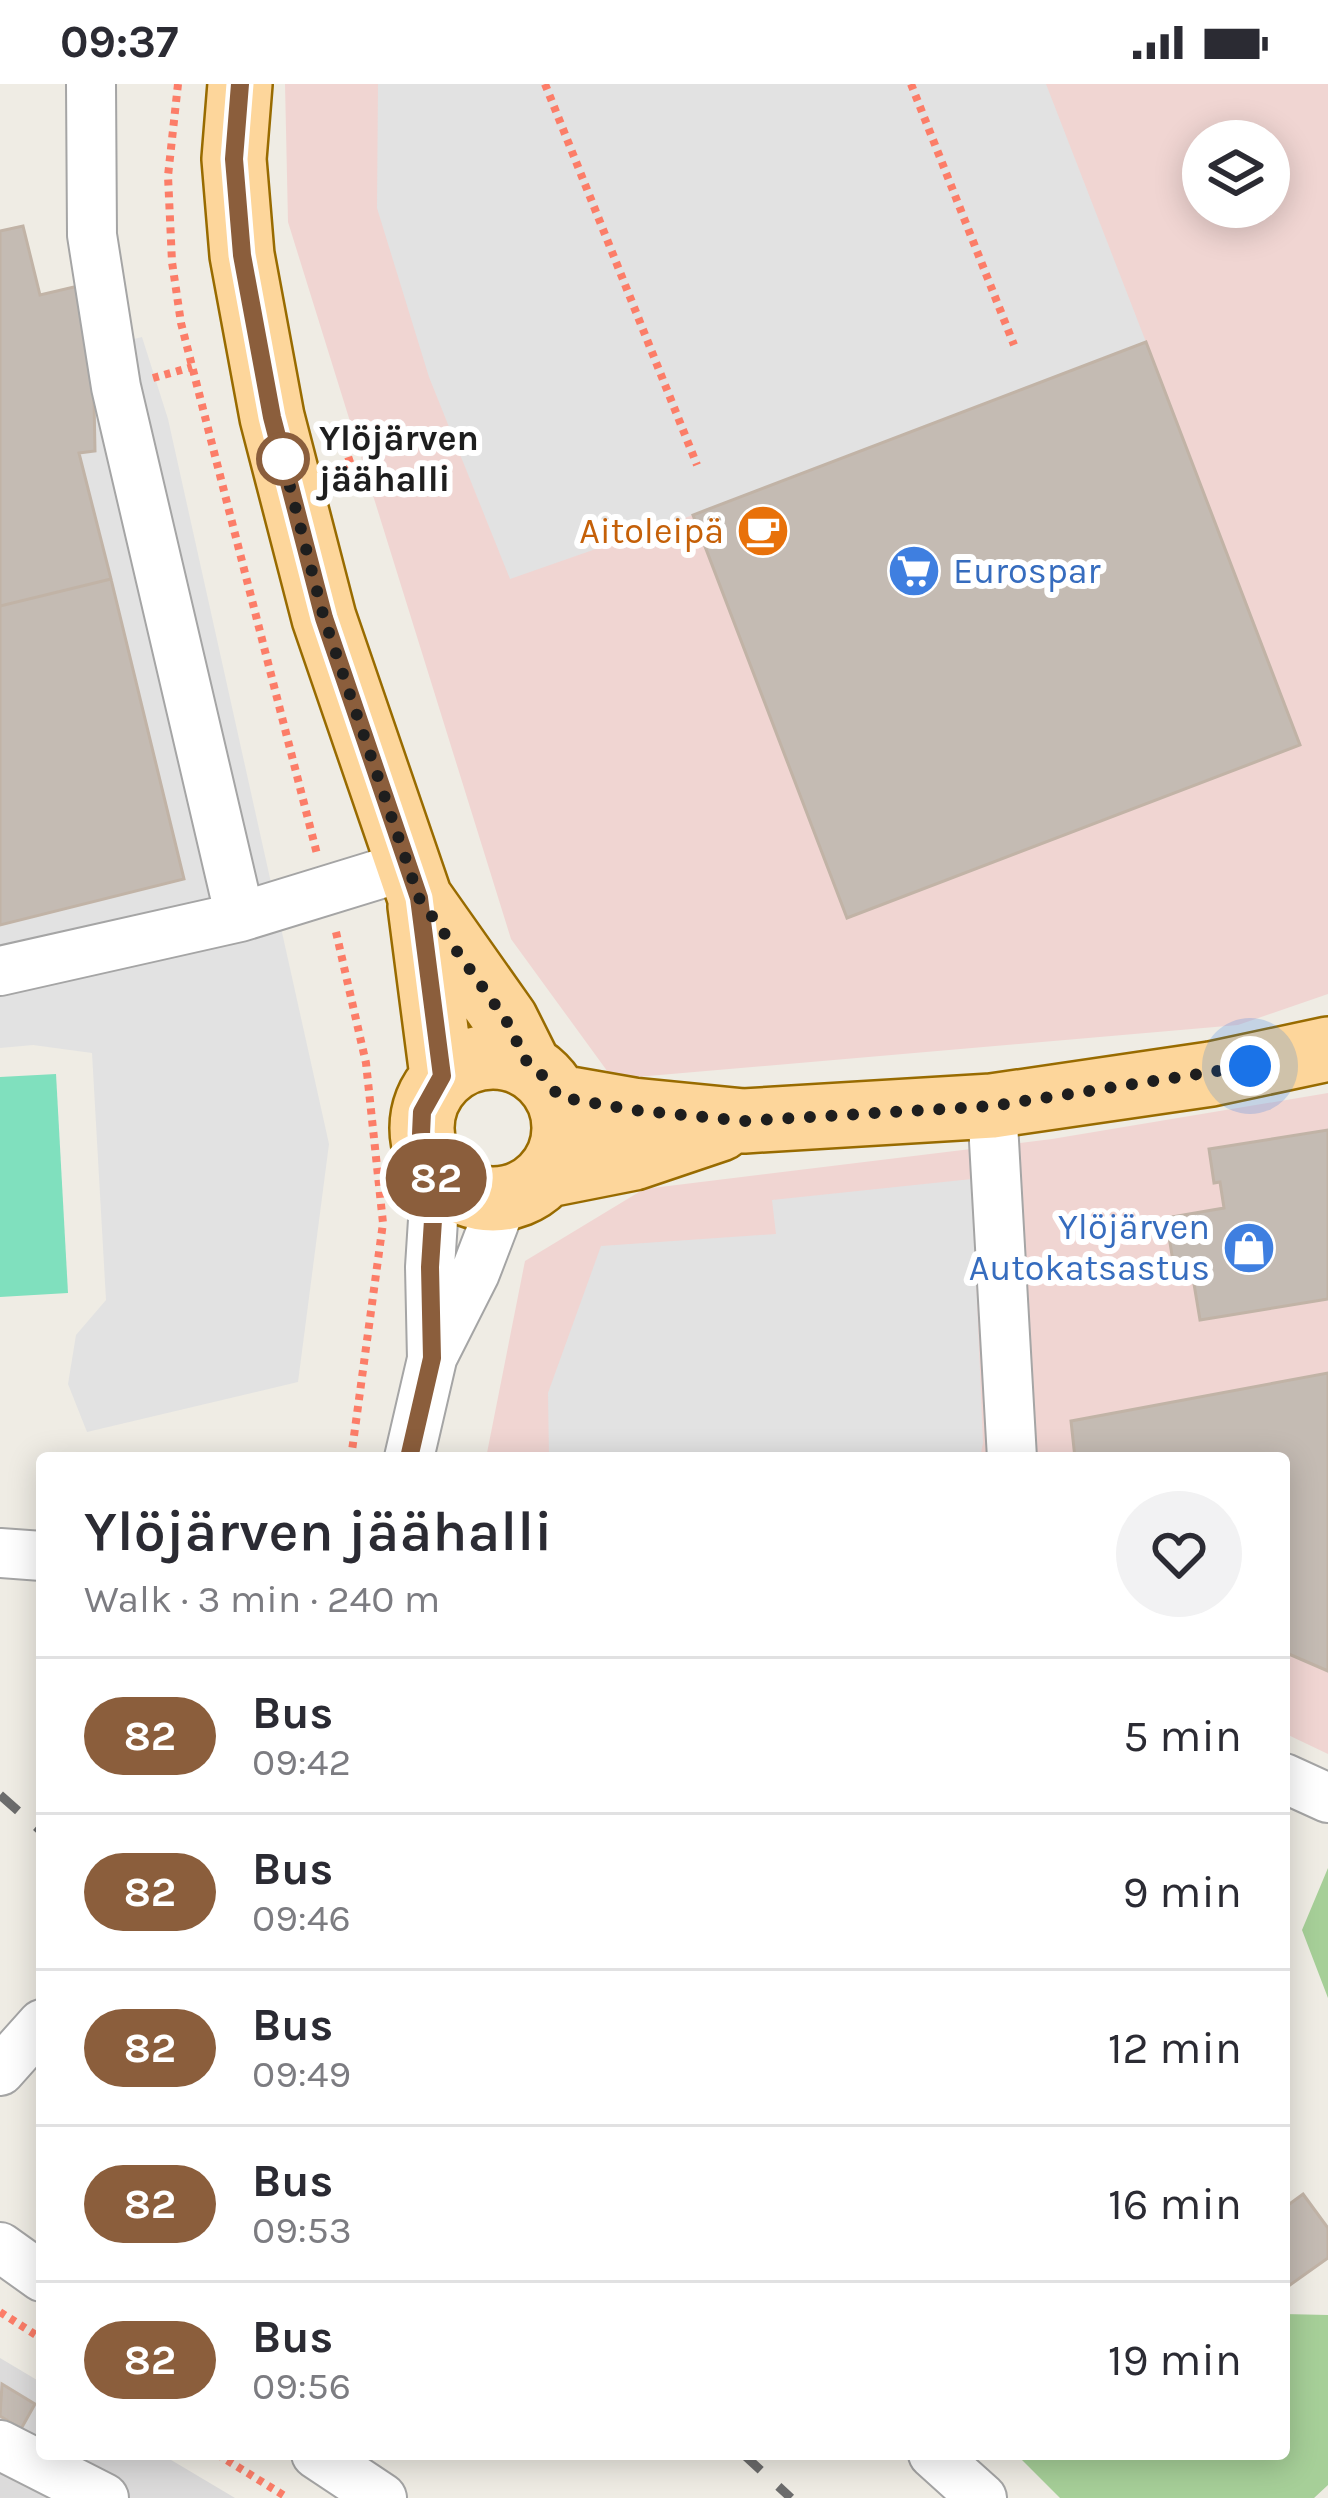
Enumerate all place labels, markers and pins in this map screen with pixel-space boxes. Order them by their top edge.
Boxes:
place label: Ylöjärven jäähalli [316,417,479,501]
marker: Ylöjärven jäähalli [258,434,308,484]
cafe icon: Aitoleipä [735,503,791,559]
place label: Aitoleipä [579,510,724,552]
supermarket icon: Eurospar [886,543,942,599]
place label: Eurospar [953,550,1101,592]
place label: Ylöjärven Autokatsastus [969,1206,1210,1289]
shop icon: Ylöjärven Autokatsastus [1221,1220,1277,1276]

